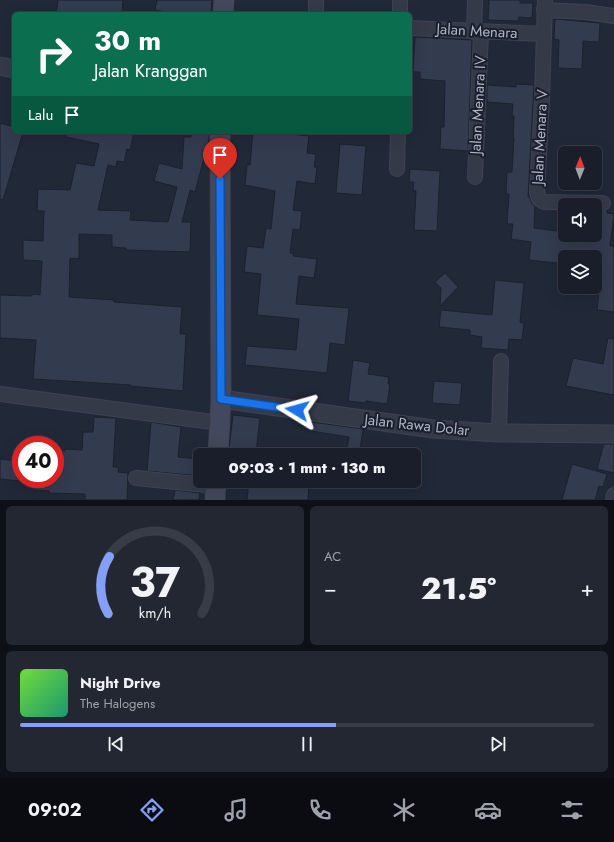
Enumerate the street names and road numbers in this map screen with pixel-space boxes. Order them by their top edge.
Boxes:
street label: Jalan Menara [434,18,518,44]
street label: Jalan Menara IV [464,55,492,157]
street label: Jalan Menara V [526,89,553,187]
street label: Jalan Rawa Dolar [361,408,471,442]

